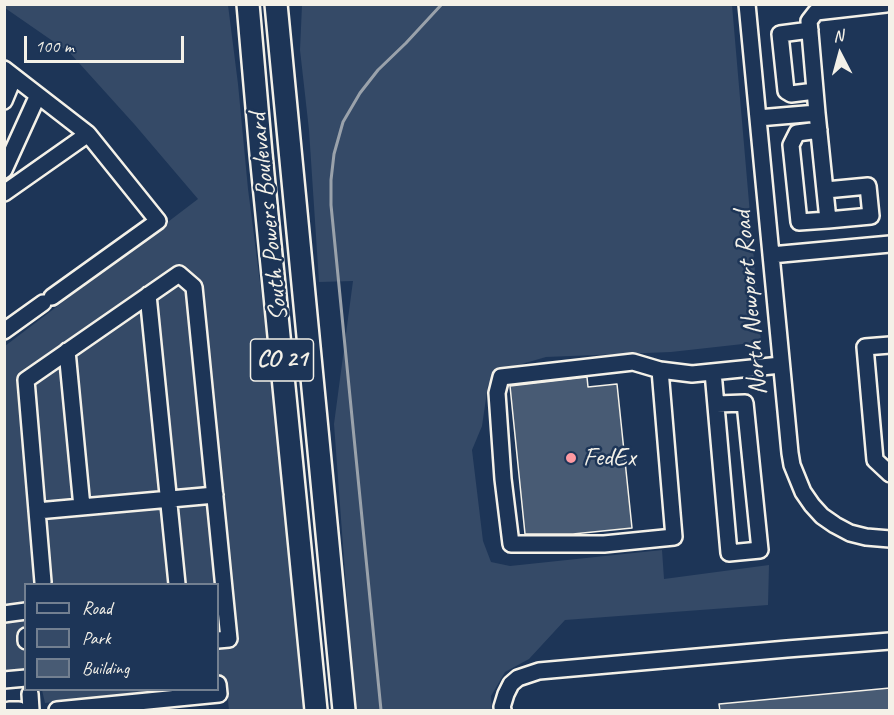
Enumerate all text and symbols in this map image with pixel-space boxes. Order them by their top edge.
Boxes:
scale bar [27,24,188,62]
north arrow [810,24,870,84]
text: N [832,26,844,47]
text: 100 m [35,35,74,57]
street label: South Powers Boulevard [243,111,295,323]
street label: North Newport Road [727,209,775,397]
road number: CO 21 [250,339,314,381]
place label: FedEx [583,442,636,474]
marker: FedEx [564,451,578,465]
legend [24,583,219,691]
text: Road [82,597,112,619]
text: Park [82,627,111,649]
text: Building [82,657,129,679]

